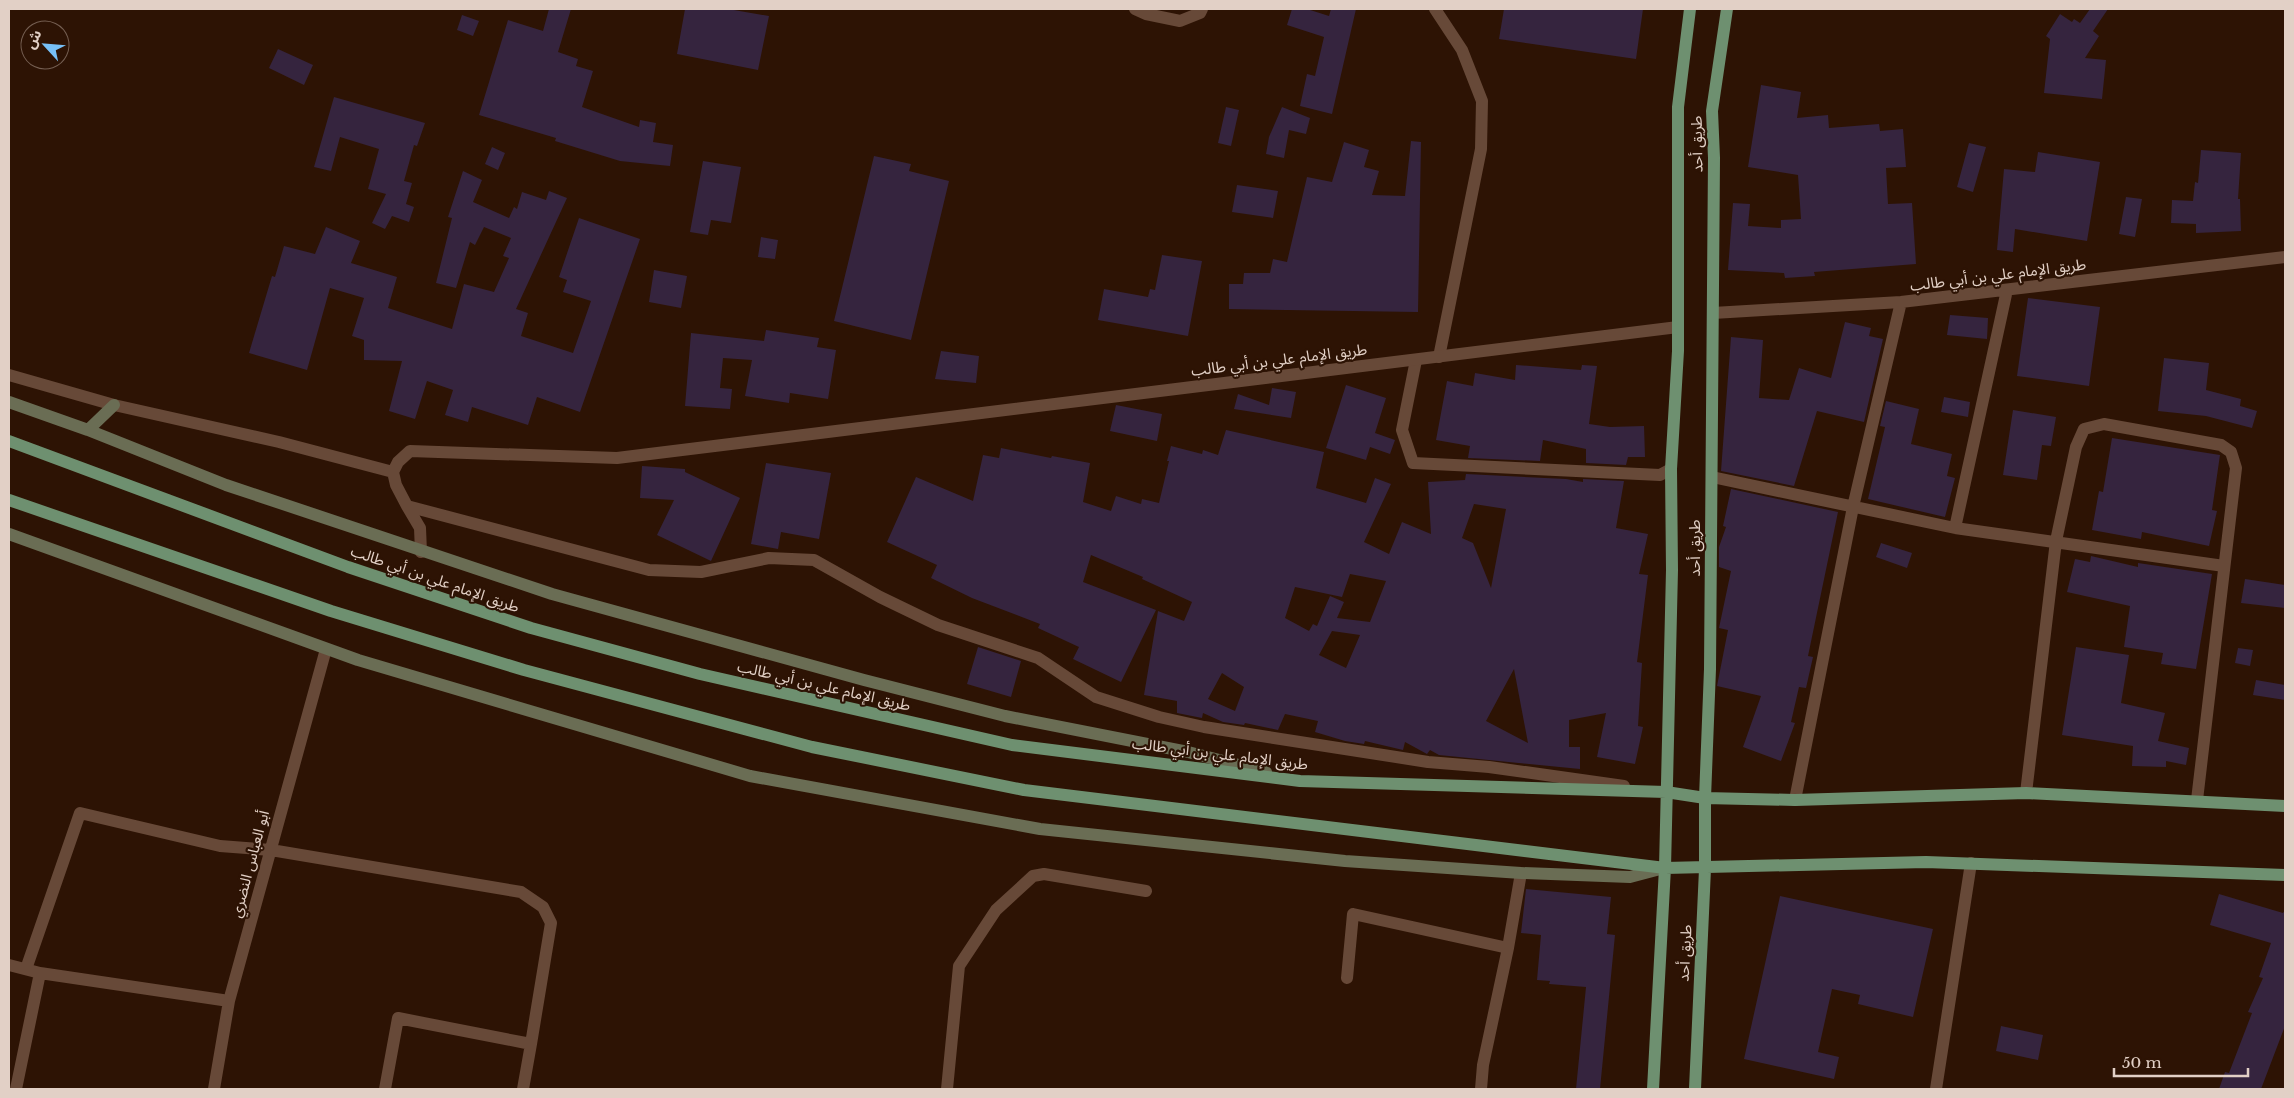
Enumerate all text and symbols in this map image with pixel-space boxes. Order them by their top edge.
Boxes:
north arrow [20,20,70,70]
text: ش [21,27,46,52]
street label: طريق أحد [1687,115,1707,173]
street label: طريق الإمام علي بن أبي طالب [1909,254,2087,297]
street label: طريق الإمام علي بن أبي طالب [1190,339,1368,382]
street label: طريق أحد [1685,520,1705,576]
street label: طريق الإمام علي بن أبي طالب [348,541,522,619]
street label: طريق الإمام علي بن أبي طالب [735,656,913,717]
street label: طريق الإمام علي بن أبي طالب [1131,733,1309,776]
street label: أبو العباس النضري [226,808,275,920]
street label: طريق أحد [1674,924,1696,982]
scale bar [2114,1046,2248,1078]
text: 50 m [2122,1053,2162,1072]

